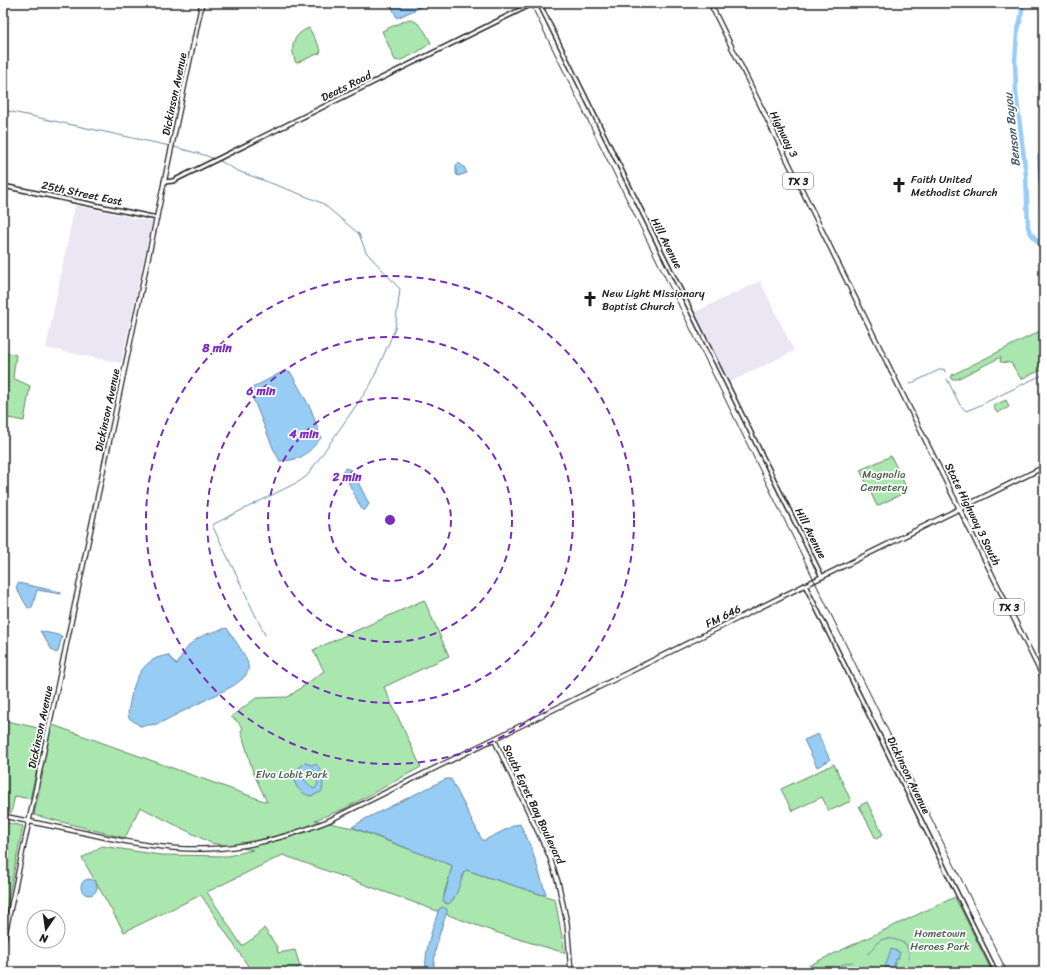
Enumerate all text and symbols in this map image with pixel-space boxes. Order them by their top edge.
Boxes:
street label: Dickinson Avenue [156,50,193,137]
street label: Deats Road [318,66,376,107]
water label: Benson Bayou [997,91,1027,168]
street label: Highway 3 [764,108,803,161]
place label: Faith United Methodist Church [911,170,998,202]
road number: TX 3 [783,173,813,189]
street label: 25th Street East [40,176,124,211]
church icon: Faith United Methodist Church [890,176,908,194]
street label: Hill Avenue [646,214,688,273]
place label: New Light Missionary Baptist Church [602,284,705,316]
church icon: New Light Missionary Baptist Church [581,290,599,308]
text: 8 min [201,337,232,359]
street label: Dickinson Avenue [89,366,126,453]
text: 6 min [246,380,276,402]
text: 4 min [288,423,319,445]
street label: State Highway 3 South [939,460,1006,569]
park label: Magnolia Cemetery [861,465,908,497]
text: 2 min [331,466,362,488]
street label: Hill Avenue [790,504,832,563]
centre of rings [383,513,397,527]
road number: TX 3 [994,599,1024,615]
street label: FM 646 [702,600,744,633]
street label: Dickinson Avenue [22,683,59,770]
street label: Dickinson Avenue [882,733,936,818]
street label: South Egret Bay Boulevard [497,741,570,868]
park label: Elva Lobit Park [256,765,328,784]
north arrow [26,909,66,949]
park label: Hometown Heroes Park [910,924,970,956]
text: N [38,928,51,949]

